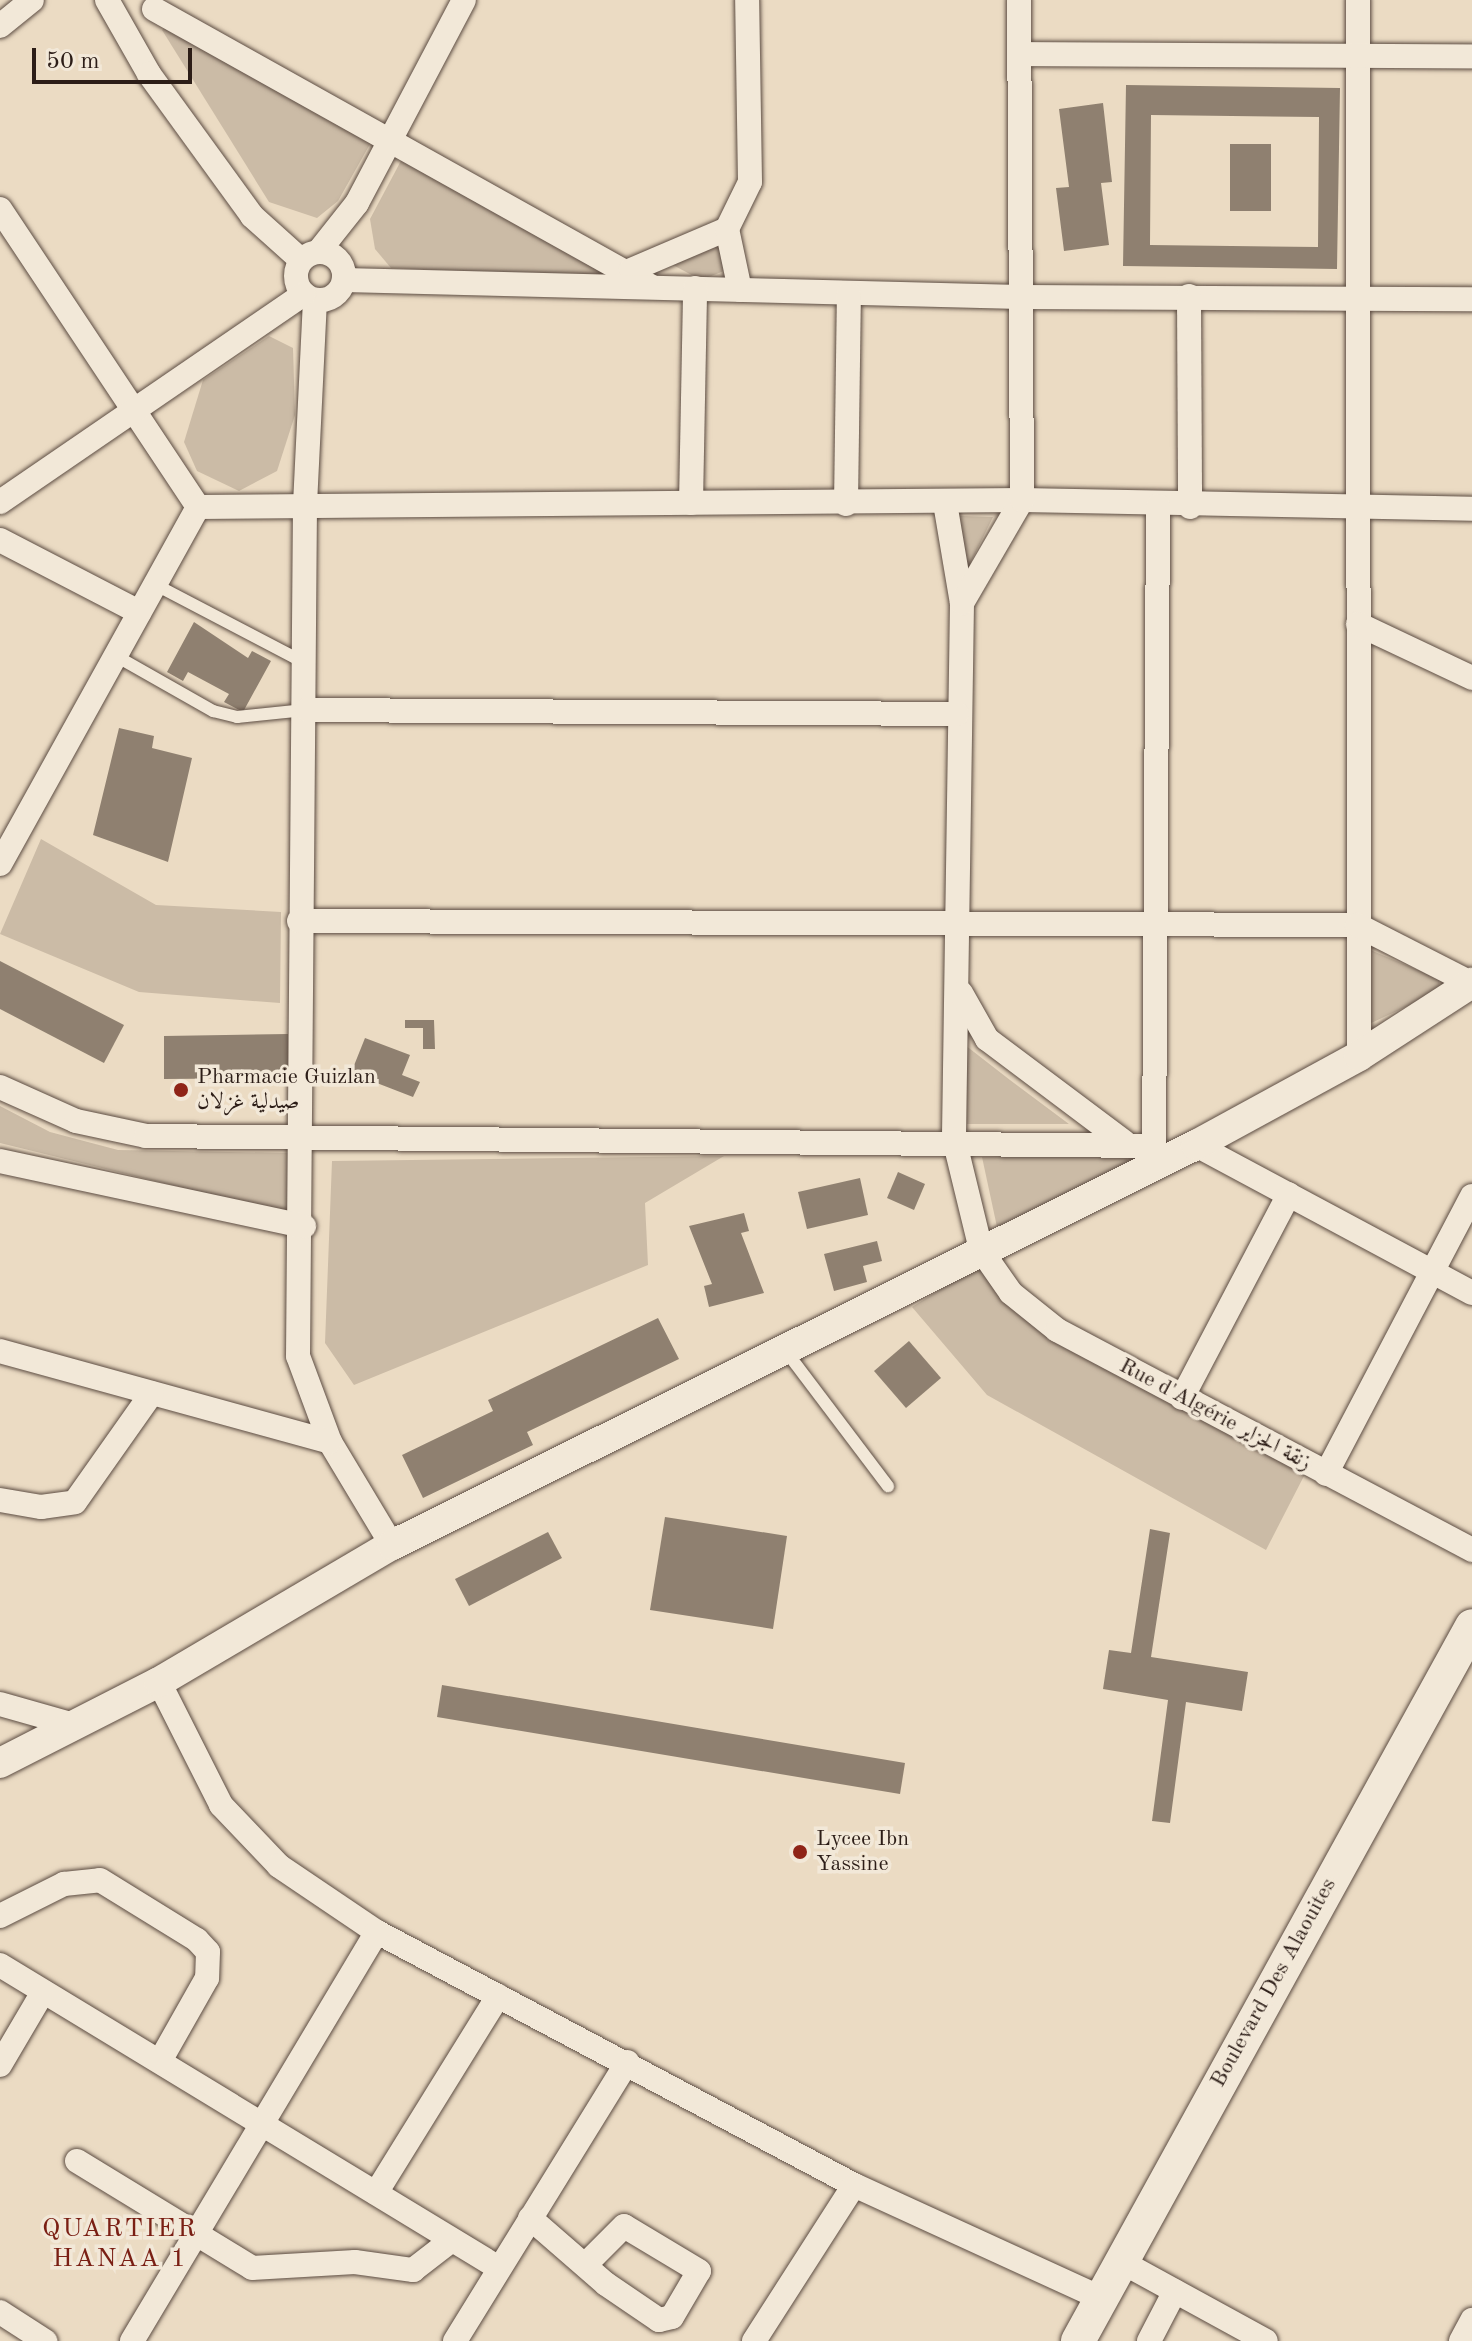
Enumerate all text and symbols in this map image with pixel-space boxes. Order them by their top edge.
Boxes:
scale bar [36,32,196,82]
text: 50 m [46,50,100,74]
place label: Pharmacie Guizlan صيدلية غزلان [197,1064,376,1116]
marker: Pharmacie Guizlan صيدلية غزلان [172,1081,190,1099]
street label: Rue d'Algérie زنقة الجزاير [1114,1353,1316,1477]
place label: Lycee Ibn Yassine [816,1826,909,1878]
marker: Lycee Ibn Yassine [791,1843,809,1861]
street label: Boulevard Des Alaouites [1205,1874,1343,2092]
district label: QUARTIER HANAA 1 [42,2214,198,2276]

